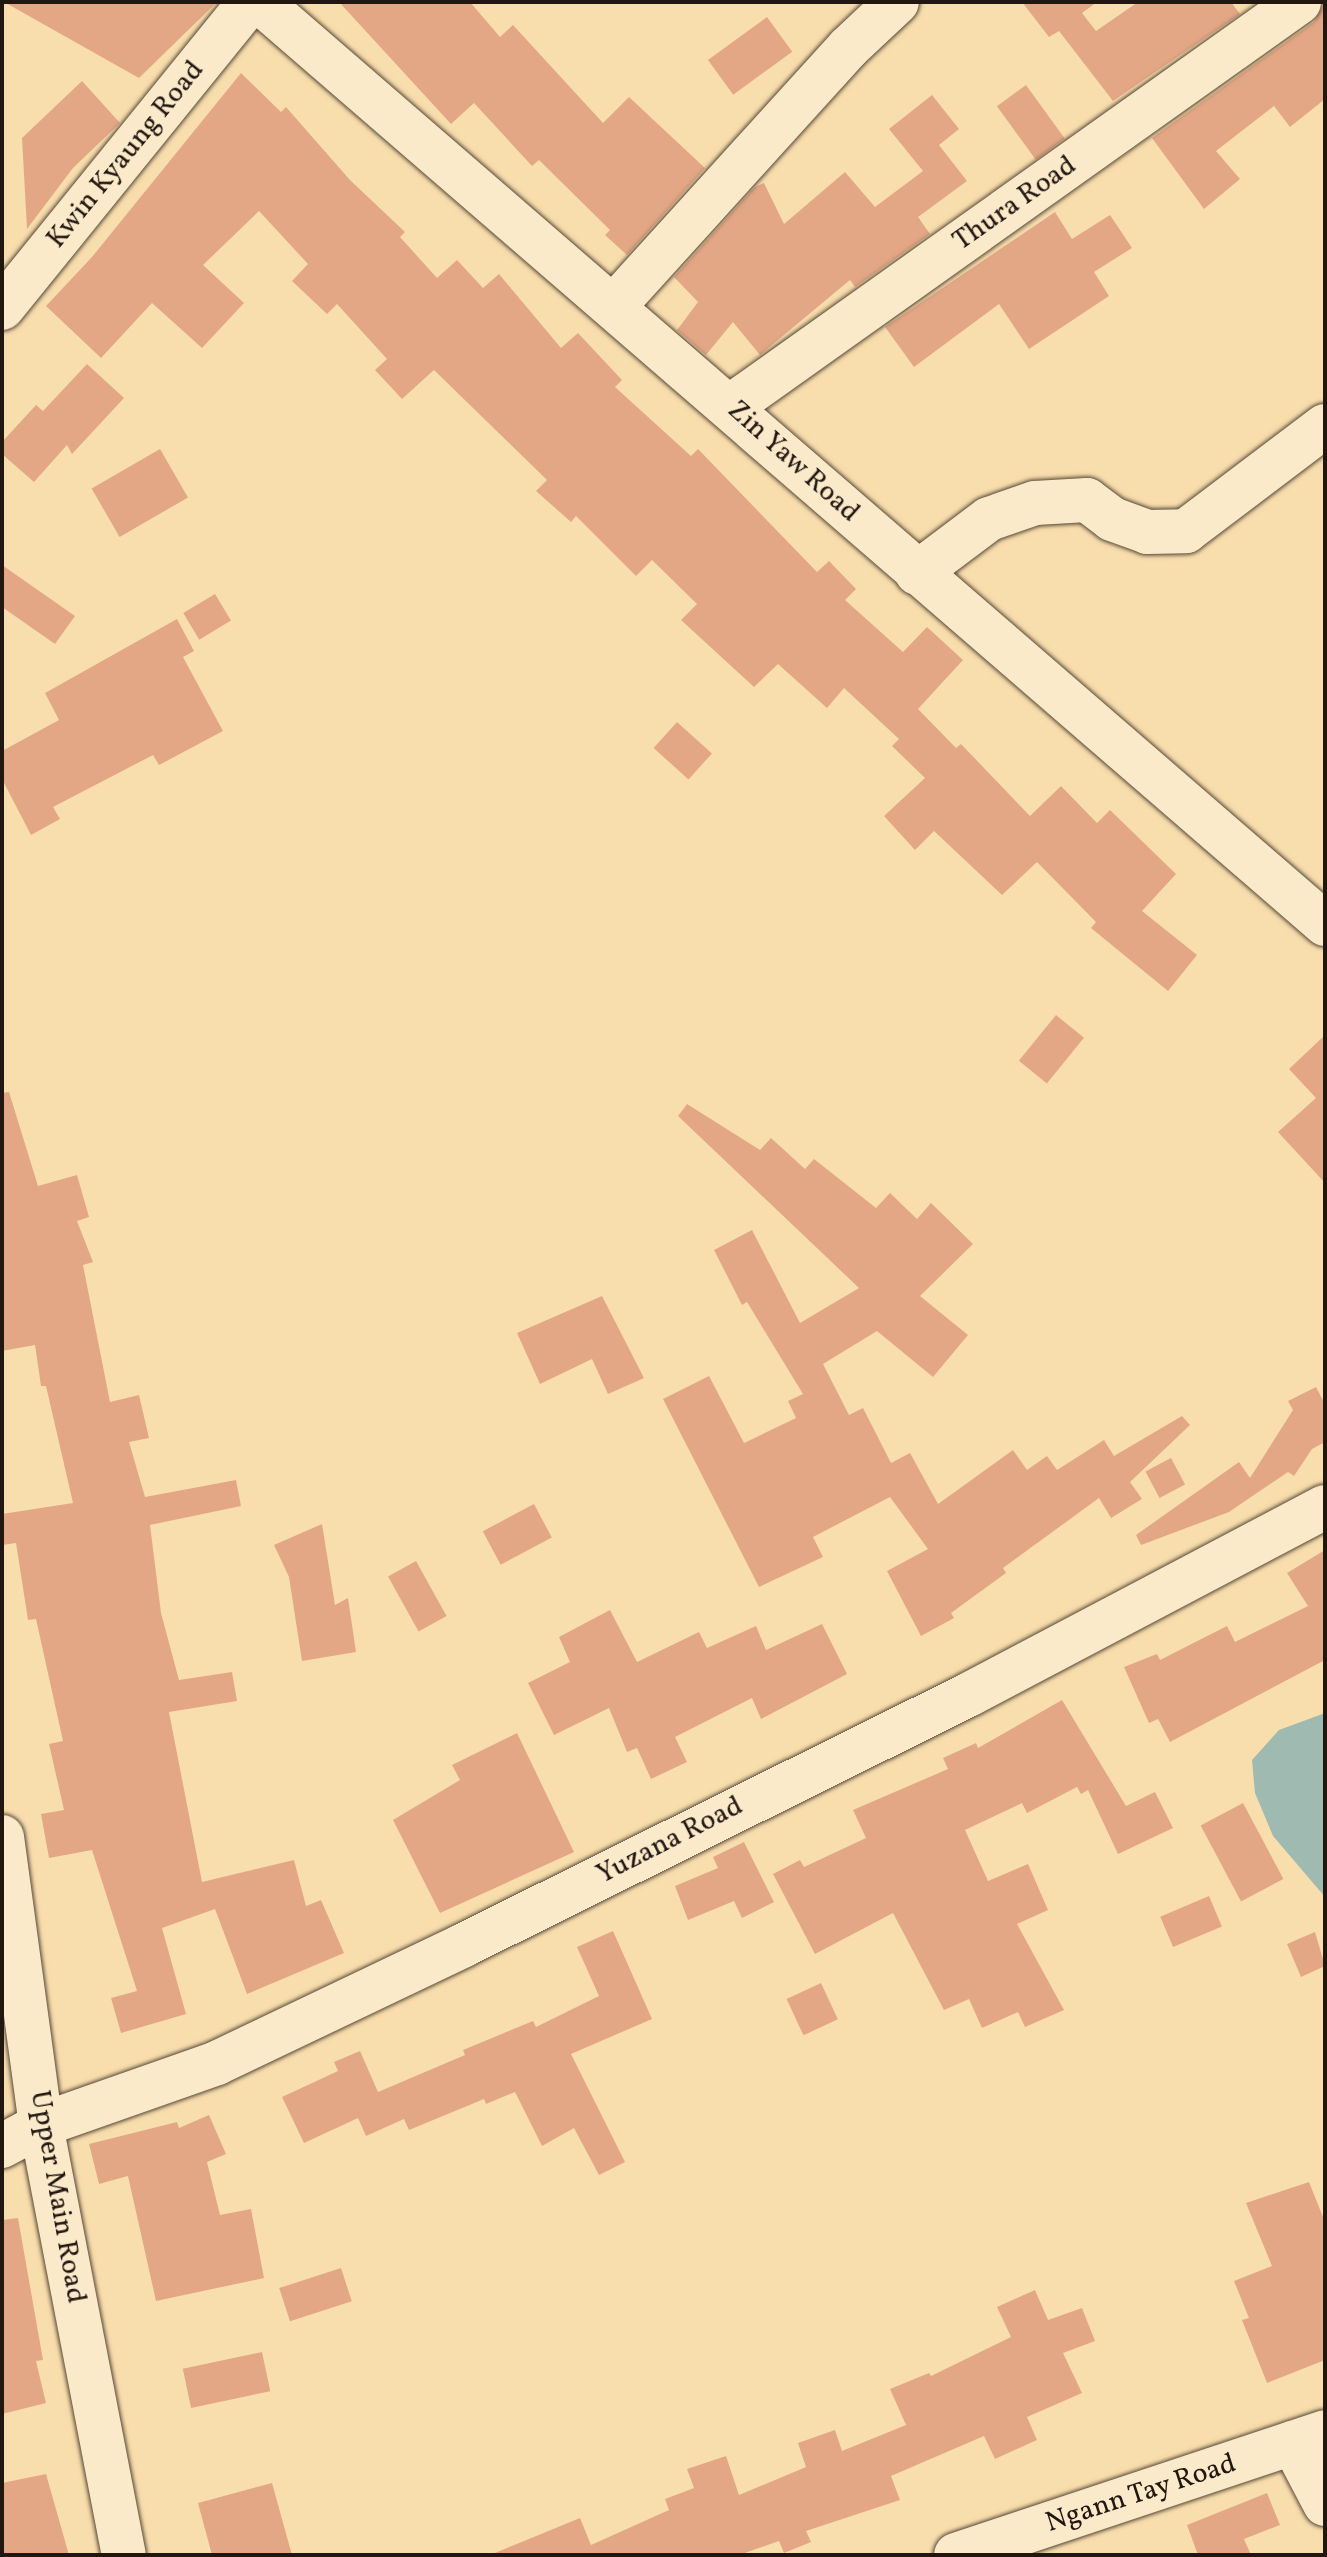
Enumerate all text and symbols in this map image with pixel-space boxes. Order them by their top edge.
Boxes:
street label: Kwin Kyaung Road [40,55,212,255]
street label: Thura Road [947,149,1083,259]
street label: Zin Yaw Road [719,393,867,531]
street label: Yuzana Road [591,1790,749,1892]
street label: Upper Main Road [22,2088,92,2306]
street label: Ngann Tay Road [1041,2447,1241,2541]

